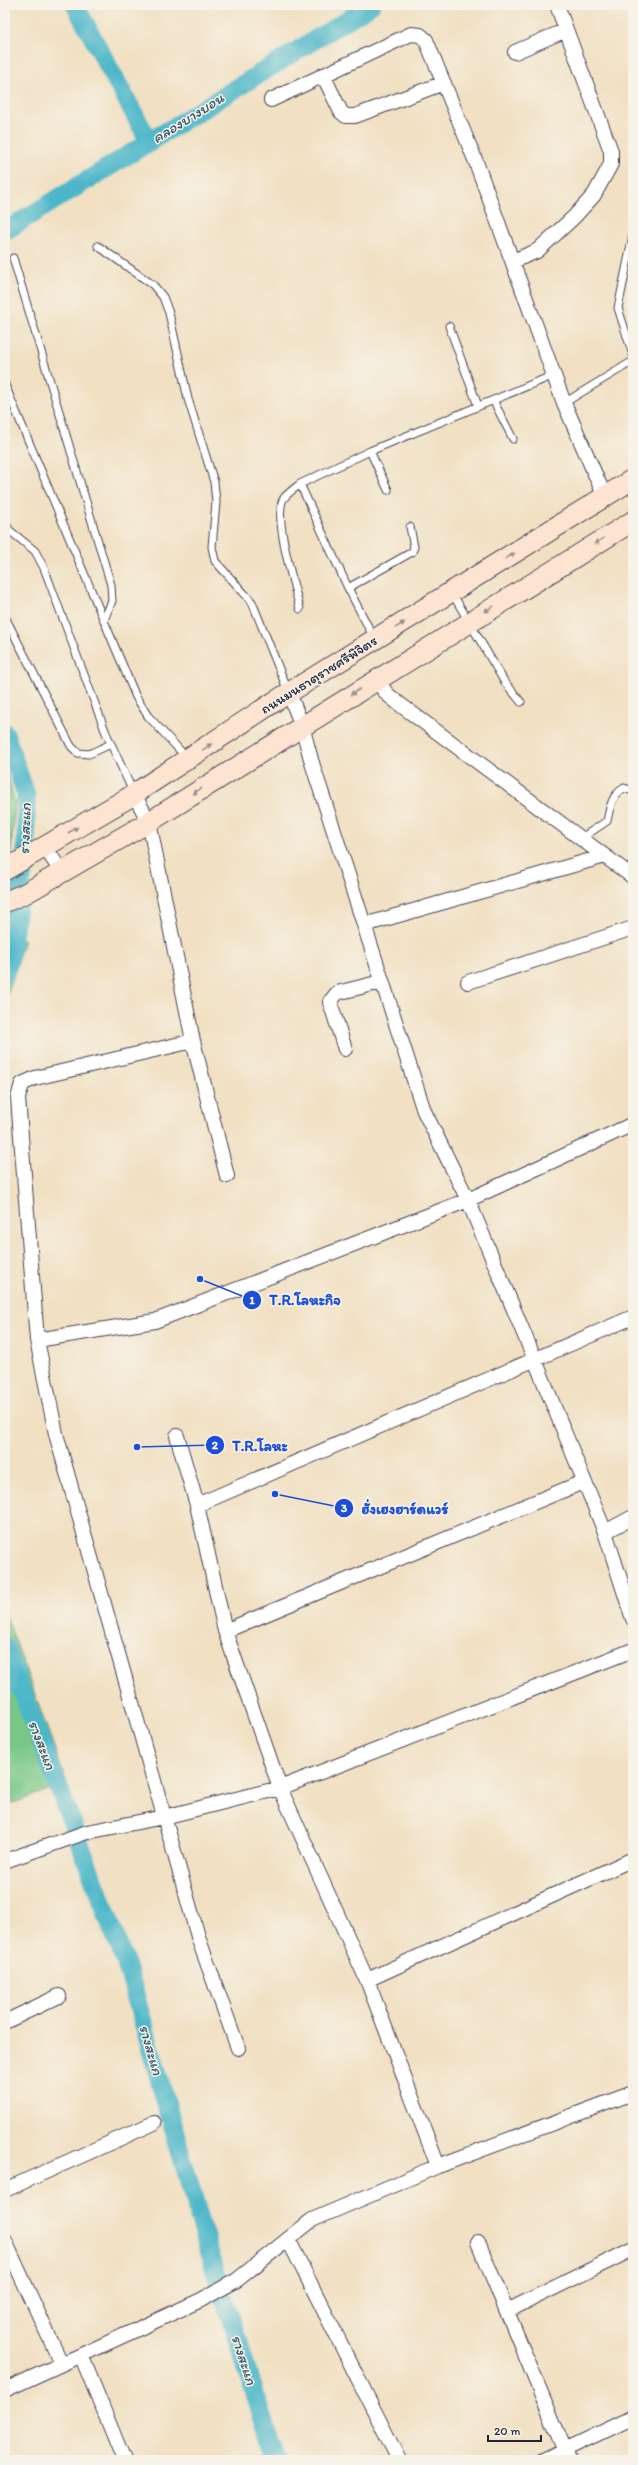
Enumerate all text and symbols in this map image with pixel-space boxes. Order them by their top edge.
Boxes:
water label: คลองบางบอน [149,89,228,147]
one-way arrow [593,537,605,544]
one-way arrow [504,553,516,560]
one-way arrow [484,605,494,613]
one-way arrow [394,621,405,629]
street label: ถนนมนธาตุราชศรีพิจิตร [257,632,382,719]
one-way arrow [349,689,360,696]
one-way arrow [202,743,212,751]
one-way arrow [192,787,202,795]
water label: รางสะแก [15,802,35,855]
one-way arrow [67,826,78,833]
callout: T.R.โลหะกิจ [242,1287,349,1314]
text: T.R.โลหะกิจ [268,1291,341,1309]
text: 1 [249,1293,255,1307]
callout: T.R.โลหะ [205,1432,296,1459]
text: T.R.โลหะ [231,1437,288,1455]
text: 2 [212,1438,219,1452]
callout: ฮั่งเฮงฮาร์ดแวร์ [334,1495,457,1522]
text: ฮั่งเฮงฮาร์ดแวร์ [362,1498,448,1518]
text: 3 [341,1501,348,1515]
water label: รางสะแก [24,1718,60,1773]
water label: รางสะแก [135,2023,167,2078]
water label: รางสะแก [227,2333,261,2388]
scale bar [488,2417,541,2443]
text: 20 m [494,2424,521,2438]

